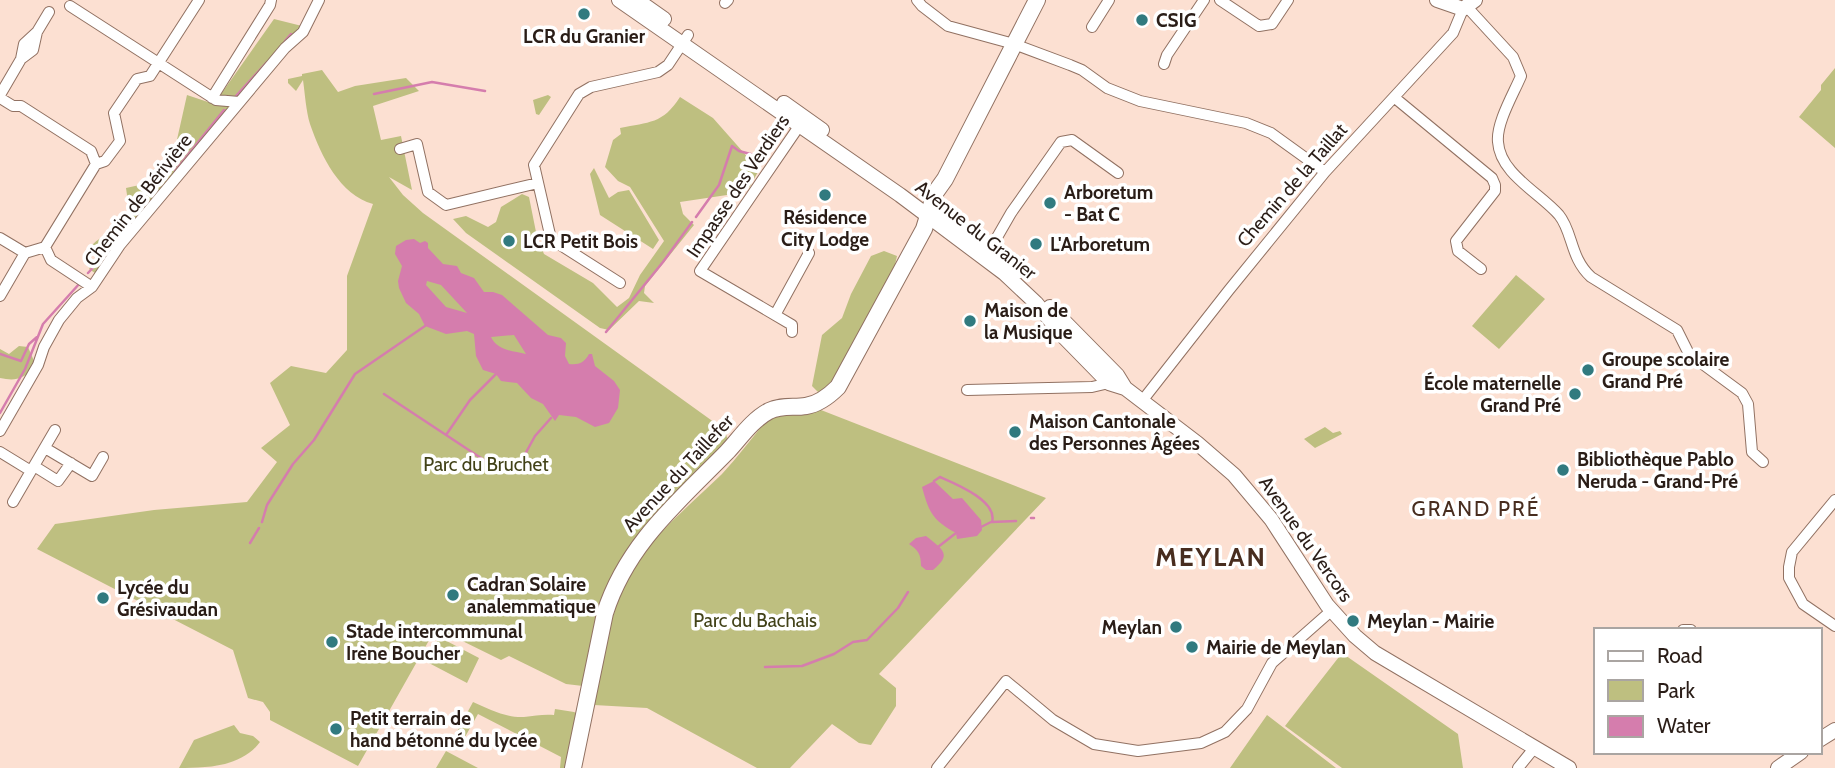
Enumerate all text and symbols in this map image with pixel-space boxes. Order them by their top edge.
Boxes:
marker: LCR du Granier [576,6,592,22]
place label: CSIG [1156,9,1197,32]
marker: CSIG [1134,12,1150,28]
place label: LCR du Granier [523,25,646,48]
street label: Impasse des Verdiers [682,110,794,262]
street label: Chemin de la Taillat [1232,118,1352,251]
street label: Chemin de Bérivière [79,129,197,271]
street label: Avenue du Granier [911,176,1041,284]
place label: Arboretum - Bat C [1064,181,1153,226]
marker: Résidence City Lodge [817,187,833,203]
marker: Arboretum - Bat C [1042,195,1058,211]
place label: Résidence City Lodge [781,206,869,251]
place label: LCR Petit Bois [523,230,638,253]
marker: LCR Petit Bois [501,233,517,249]
place label: L'Arboretum [1050,233,1150,256]
marker: L'Arboretum [1028,236,1044,252]
place label: Maison de la Musique [984,299,1073,344]
marker: Maison de la Musique [962,313,978,329]
place label: Groupe scolaire Grand Pré [1602,348,1729,393]
marker: Groupe scolaire Grand Pré [1580,362,1596,378]
place label: École maternelle Grand Pré [1424,371,1561,417]
marker: École maternelle Grand Pré [1567,386,1583,402]
street label: Avenue du Taillefer [618,410,738,536]
place label: Maison Cantonale des Personnes Âgées [1029,410,1200,455]
marker: Maison Cantonale des Personnes Âgées [1007,424,1023,440]
place label: Bibliothèque Pablo Neruda - Grand-Pré [1577,448,1738,493]
park label: Parc du Bruchet [423,453,549,476]
marker: Bibliothèque Pablo Neruda - Grand-Pré [1555,462,1571,478]
street label: Avenue du Vercors [1254,472,1358,606]
district label: GRAND PRÉ [1412,496,1540,521]
district label: MEYLAN [1155,541,1267,573]
place label: Cadran Solaire analemmatique [467,573,596,618]
place label: Lycée du Grésivaudan [117,576,218,621]
marker: Cadran Solaire analemmatique [445,587,461,603]
marker: Lycée du Grésivaudan [95,590,111,606]
park label: Parc du Bachais [693,609,817,632]
place label: Meylan - Mairie [1367,610,1494,633]
marker: Meylan - Mairie [1345,613,1361,629]
place label: Meylan [1102,616,1162,639]
marker: Meylan [1168,619,1184,635]
place label: Stade intercommunal Irène Boucher [346,620,523,665]
legend [1594,628,1821,754]
marker: Stade intercommunal Irène Boucher [324,634,340,650]
place label: Mairie de Meylan [1206,636,1346,659]
marker: Mairie de Meylan [1184,639,1200,655]
text: Road [1657,643,1703,668]
text: Park [1657,678,1695,703]
place label: Petit terrain de hand bétonné du lycée [350,707,537,752]
text: Water [1657,713,1711,738]
marker: Petit terrain de hand bétonné du lycée [328,721,344,737]

